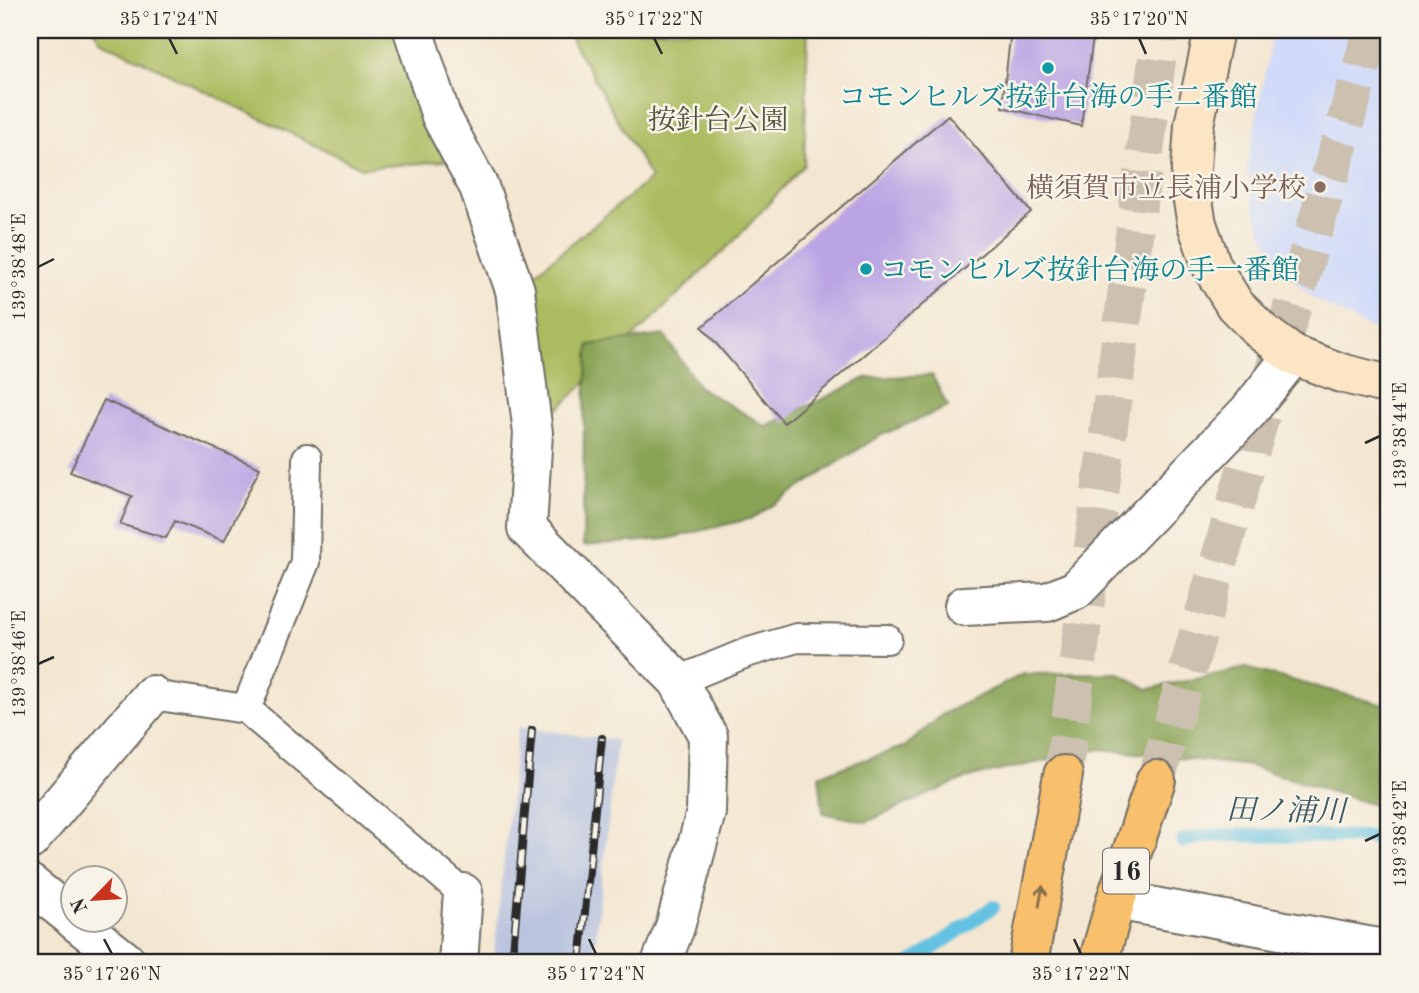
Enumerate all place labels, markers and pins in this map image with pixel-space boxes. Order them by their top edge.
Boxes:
marker: コモンヒルズ按針台海の手二番館 [1040,60,1056,76]
place label: コモンヒルズ按針台海の手二番館 [838,82,1258,113]
place label: 横須賀市立長浦小学校 [1026,173,1306,204]
marker: 横須賀市立長浦小学校 [1312,179,1328,195]
place label: コモンヒルズ按針台海の手一番館 [880,255,1299,286]
marker: コモンヒルズ按針台海の手一番館 [858,261,874,277]

